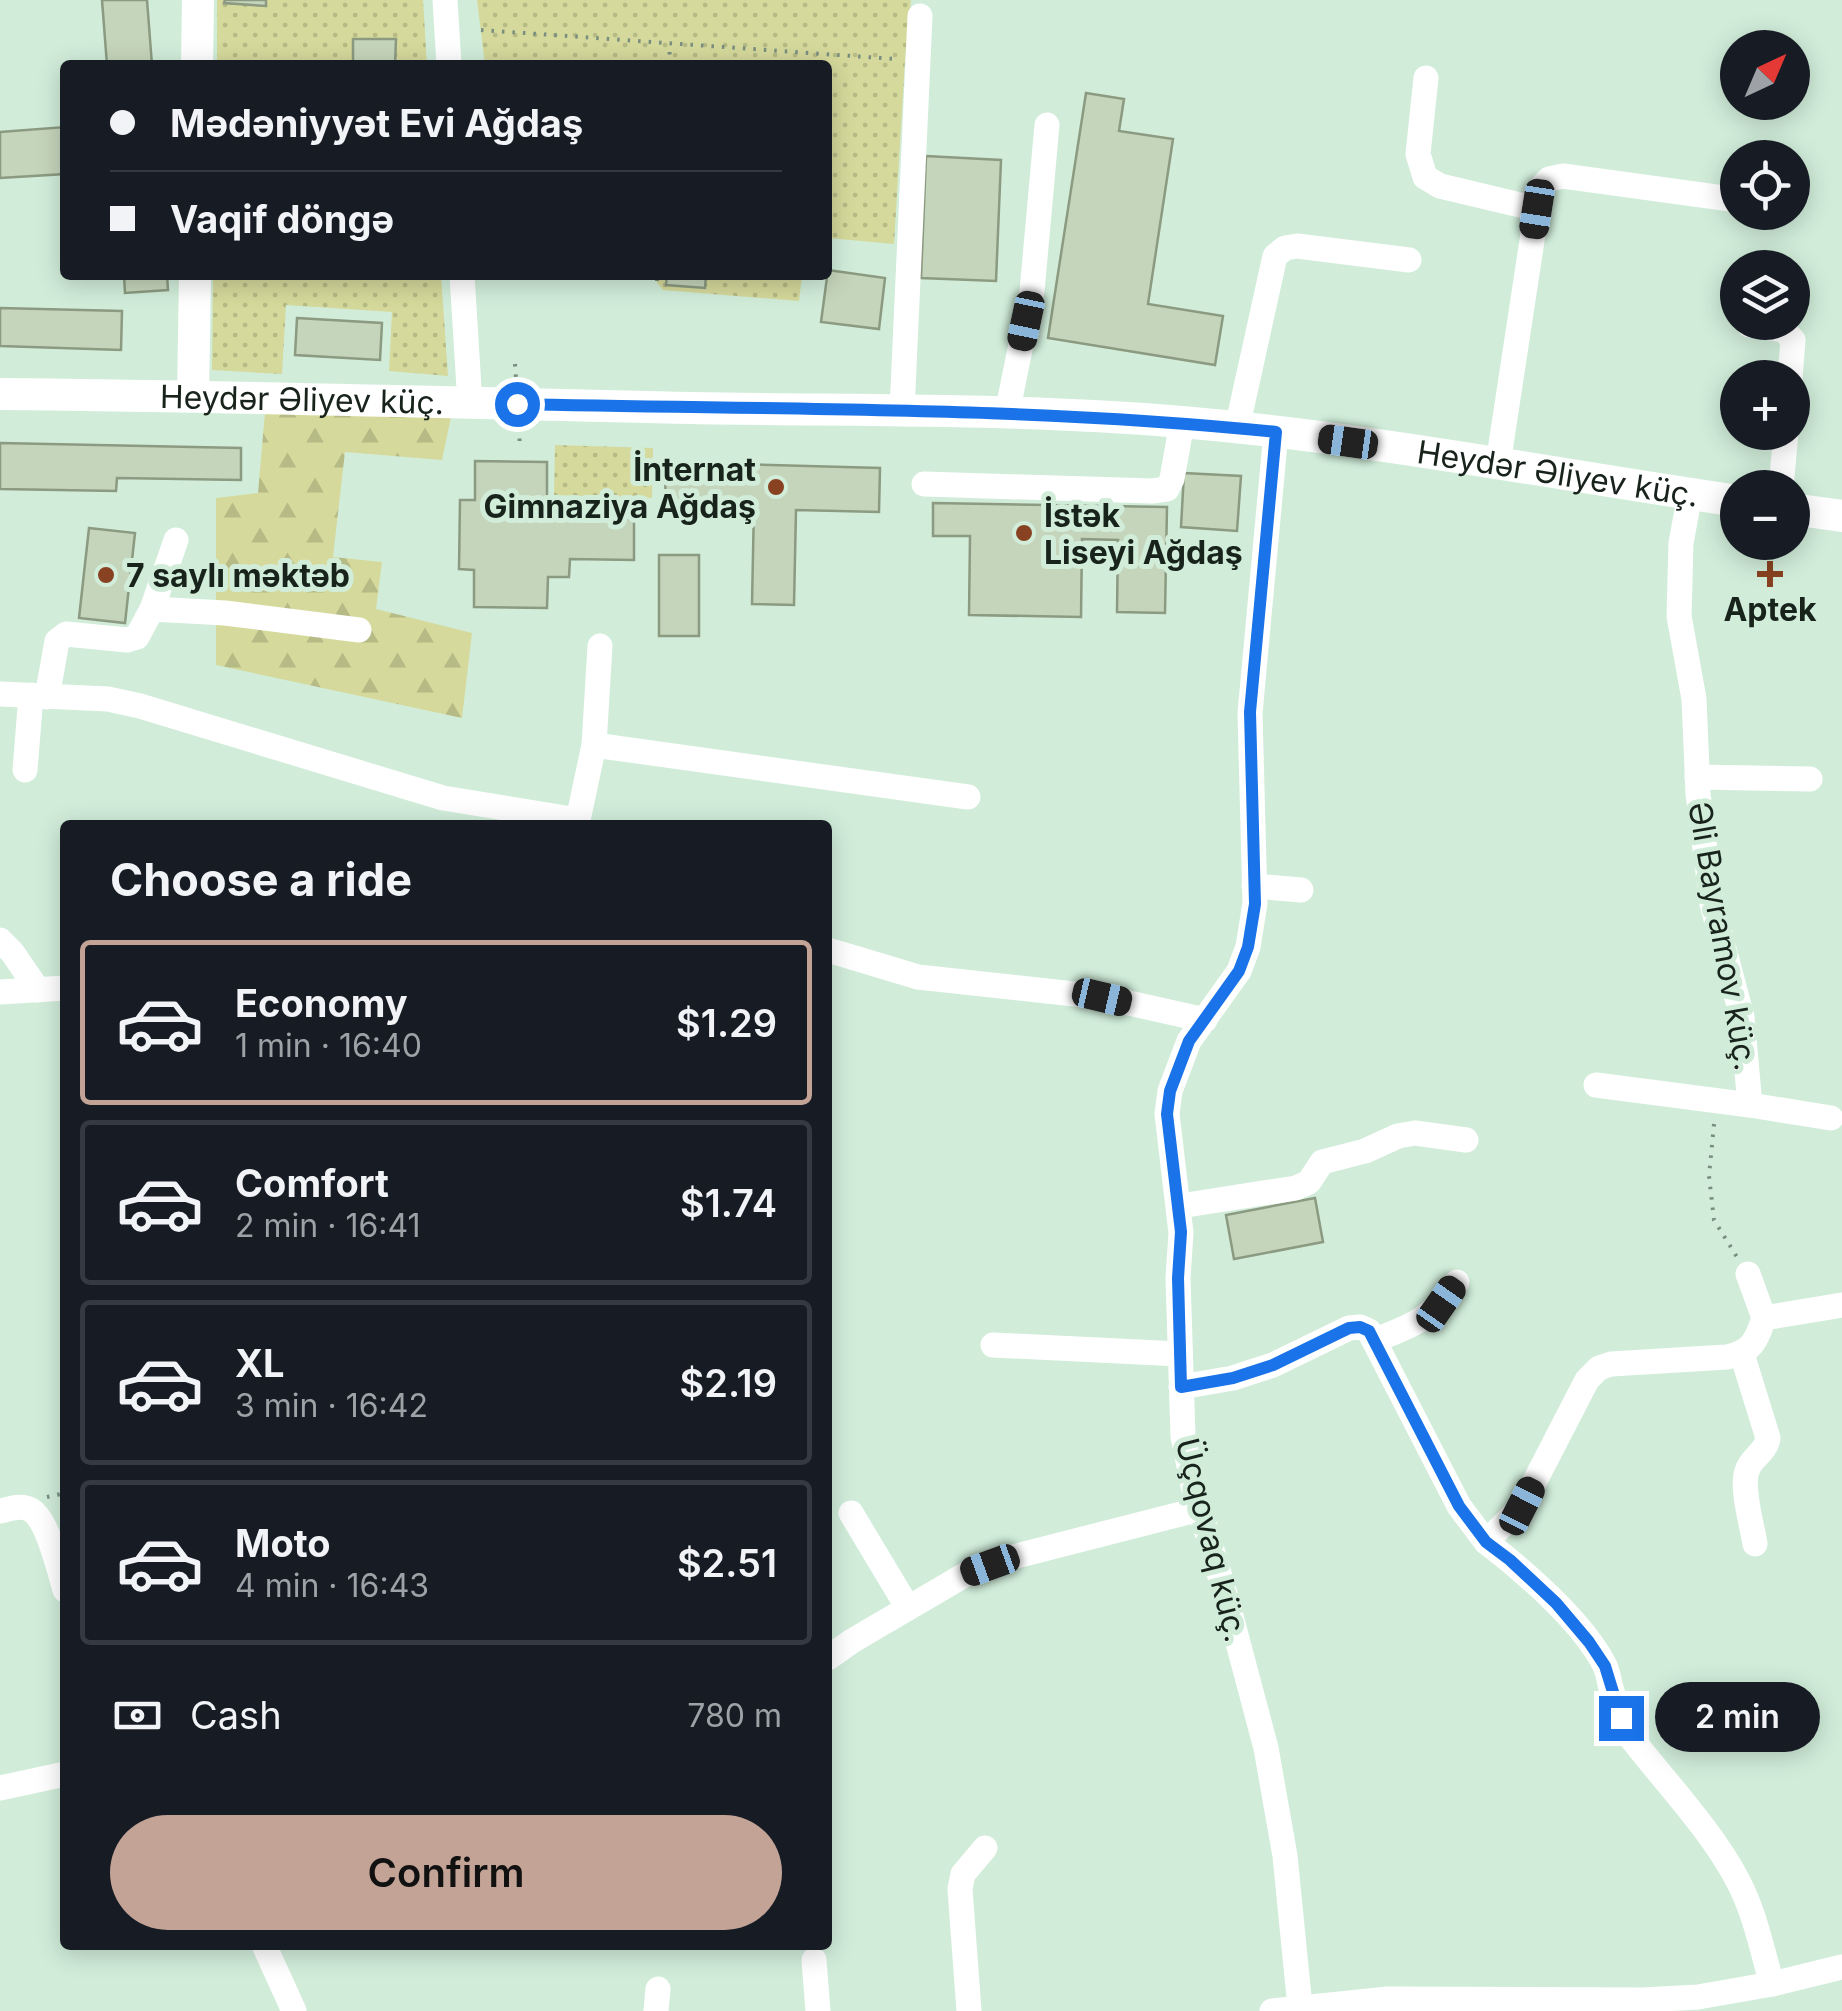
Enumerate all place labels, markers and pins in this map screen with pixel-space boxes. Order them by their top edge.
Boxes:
place label: İnternat Gimnaziya Ağdaş [483,450,756,526]
marker: İnternat Gimnaziya Ağdaş [765,476,787,498]
place label: İstək Liseyi Ağdaş [1044,496,1243,572]
marker: İstək Liseyi Ağdaş [1013,522,1035,544]
place label: 7 saylı məktəb [126,556,350,595]
marker: Aptek [1759,563,1781,585]
marker: 7 saylı məktəb [95,564,117,586]
place label: Aptek [1723,590,1817,629]

